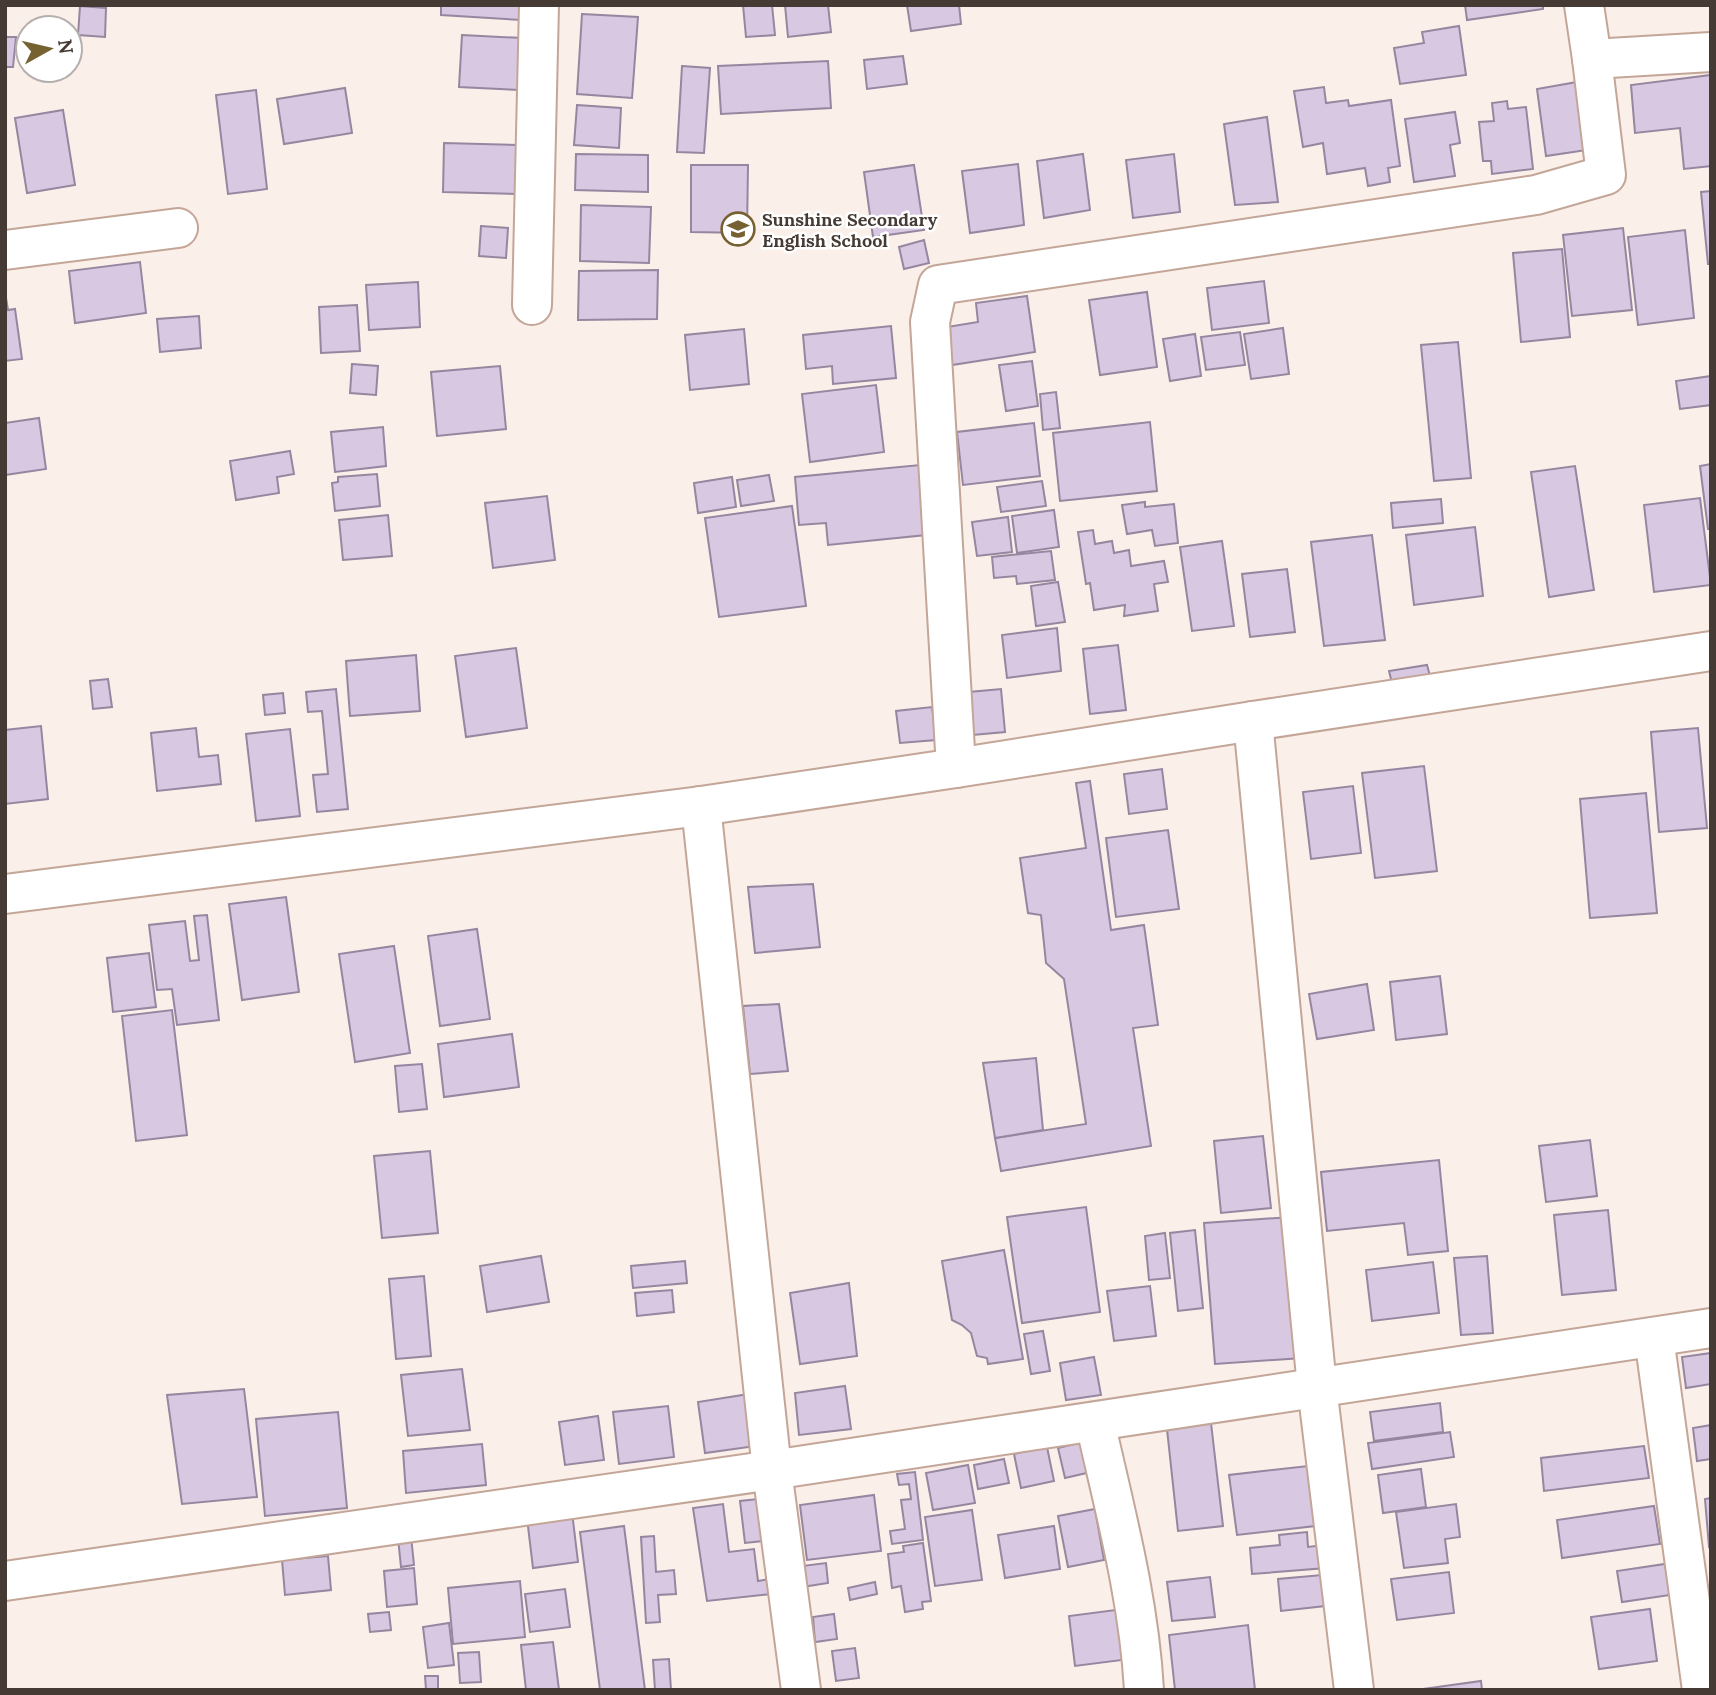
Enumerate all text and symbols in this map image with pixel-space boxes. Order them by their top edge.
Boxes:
north arrow [14,14,84,84]
text: N [53,38,79,56]
place label: Sunshine Secondary English School [762,208,937,252]
school or university icon: Sunshine Secondary English School [719,210,757,248]

